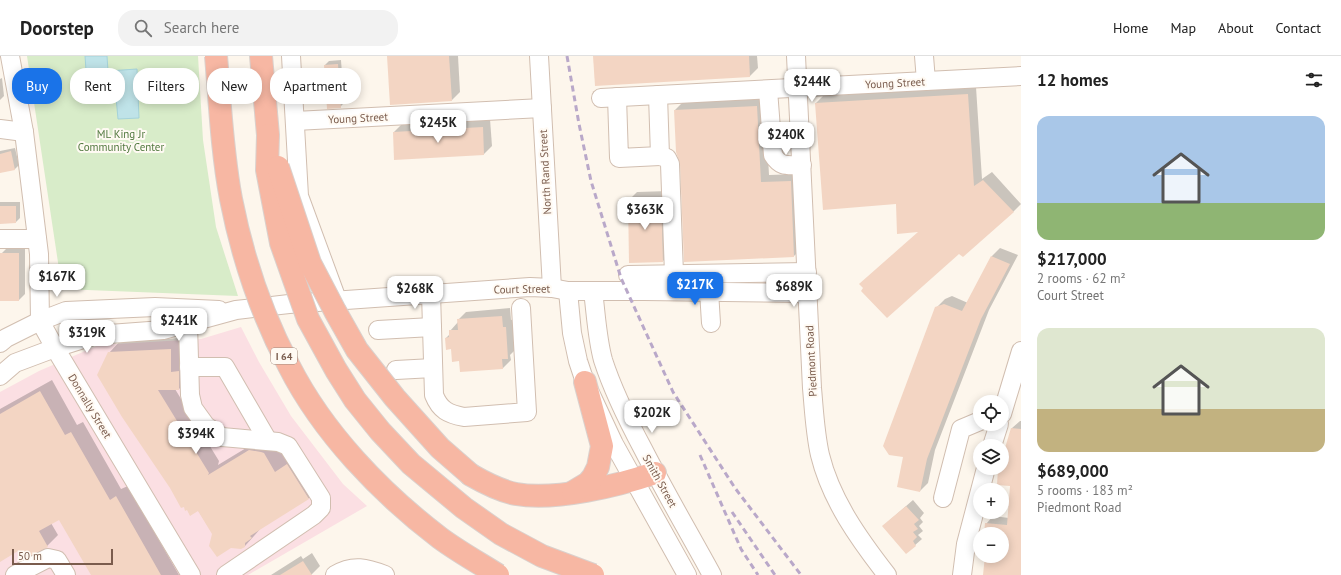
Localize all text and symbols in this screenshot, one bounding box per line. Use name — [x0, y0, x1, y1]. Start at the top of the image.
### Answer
search box — [118, 10, 398, 46]
text: Doorstep — [20, 16, 94, 40]
icon: search — [132, 17, 154, 39]
text: Search here — [164, 18, 240, 37]
text: Home — [1113, 19, 1148, 37]
text: Map — [1170, 19, 1196, 37]
text: About — [1218, 19, 1254, 37]
text: Contact — [1276, 19, 1321, 37]
chip: Buy — [12, 68, 62, 104]
chip: Rent — [70, 68, 125, 104]
chip: Filters — [133, 68, 199, 104]
chip: New — [207, 68, 262, 104]
chip: Apartment — [270, 68, 361, 104]
pin: $244K — [784, 69, 840, 103]
text: 12 homes — [1037, 69, 1108, 91]
icon: filters — [1303, 69, 1325, 91]
text: $244K — [793, 73, 831, 90]
street label: Young Street — [865, 74, 926, 92]
street label: Young Street — [328, 109, 389, 127]
pin: $245K — [410, 110, 466, 144]
text: $245K — [419, 114, 457, 131]
pin: $240K — [758, 122, 814, 156]
text: $240K — [767, 126, 805, 143]
park label: ML King Jr Community Center — [78, 127, 164, 154]
street label: North Rand Street — [536, 129, 554, 215]
icon: home — [1145, 142, 1217, 214]
pin: $363K — [617, 197, 673, 231]
text: $363K — [626, 201, 664, 218]
text: $217,000 — [1037, 248, 1107, 270]
pin: $167K — [29, 264, 85, 298]
text: $167K — [38, 268, 76, 285]
text: 2 rooms · 62 m² — [1037, 270, 1126, 287]
pin: $217K — [667, 272, 723, 306]
pin: $689K — [766, 274, 822, 308]
pin: $268K — [387, 276, 443, 310]
text: $217K — [676, 276, 714, 293]
text: $689K — [775, 278, 813, 295]
text: $268K — [396, 280, 434, 297]
street label: Court Street — [494, 282, 551, 296]
text: Court Street — [1037, 287, 1104, 304]
pin: $241K — [151, 308, 207, 342]
text: $241K — [160, 312, 198, 329]
pin: $319K — [59, 320, 115, 354]
text: $319K — [68, 324, 106, 341]
street label: Piedmont Road — [802, 325, 820, 397]
road number: I 64 — [271, 348, 297, 364]
icon: home — [1145, 354, 1217, 426]
street label: Donnally Street — [65, 371, 115, 441]
map controls — [973, 395, 1009, 563]
button: locate — [973, 395, 1009, 431]
pin: $202K — [624, 400, 680, 434]
text: $202K — [633, 404, 671, 421]
pin: $394K — [168, 421, 224, 455]
text: $394K — [177, 425, 215, 442]
button: layers — [973, 439, 1009, 475]
street label: Smith Street — [640, 452, 680, 510]
text: $689,000 — [1037, 460, 1109, 482]
text: 5 rooms · 183 m² — [1037, 482, 1133, 499]
button: + — [973, 483, 1009, 519]
text: Piedmont Road — [1037, 499, 1121, 516]
button: − — [973, 527, 1009, 563]
scale bar — [12, 547, 113, 566]
text: 50 m — [18, 549, 42, 563]

